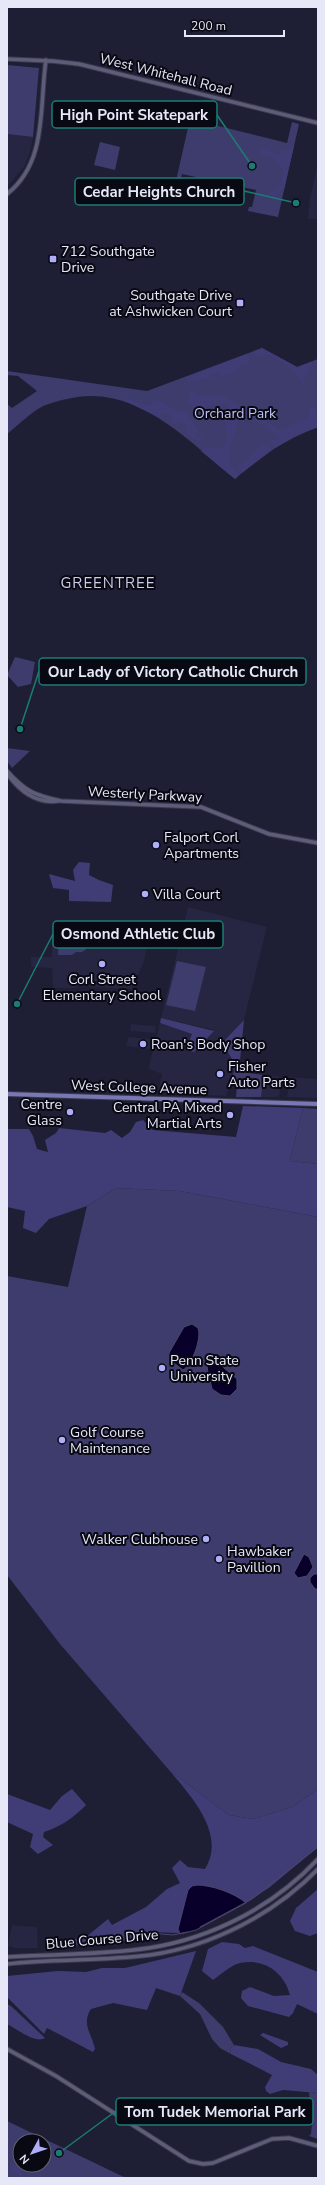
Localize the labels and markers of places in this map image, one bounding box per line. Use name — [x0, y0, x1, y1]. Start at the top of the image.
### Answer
callout: High Point Skatepark — [52, 101, 217, 128]
callout: Cedar Heights Church — [75, 178, 244, 205]
place label: 712 Southgate Drive — [61, 242, 155, 277]
marker: 712 Southgate Drive — [48, 254, 58, 264]
place label: Southgate Drive at Ashwicken Court — [109, 286, 232, 321]
marker: Southgate Drive at Ashwicken Court — [235, 298, 245, 308]
callout: Our Lady of Victory Catholic Church — [39, 658, 306, 685]
place label: Falport Corl Apartments — [164, 828, 240, 863]
marker: Falport Corl Apartments — [151, 840, 161, 850]
place label: Villa Court — [152, 885, 220, 904]
marker: Villa Court — [140, 889, 150, 899]
callout: Osmond Athletic Club — [53, 921, 223, 948]
marker: Corl Street Elementary School — [97, 959, 107, 969]
place label: Corl Street Elementary School — [43, 970, 162, 1005]
place label: Roan's Body Shop — [151, 1035, 266, 1054]
marker: Roan's Body Shop — [138, 1039, 148, 1049]
place label: Fisher Auto Parts — [228, 1057, 295, 1092]
marker: Fisher Auto Parts — [215, 1069, 225, 1079]
place label: Centre Glass — [20, 1095, 62, 1130]
place label: Central PA Mixed Martial Arts — [113, 1098, 222, 1133]
marker: Centre Glass — [65, 1107, 75, 1117]
marker: Central PA Mixed Martial Arts — [225, 1110, 235, 1120]
place label: Penn State University — [170, 1351, 239, 1386]
marker: Penn State University — [157, 1363, 167, 1373]
place label: Golf Course Maintenance — [70, 1423, 150, 1458]
marker: Golf Course Maintenance — [57, 1435, 67, 1445]
place label: Walker Clubhouse — [82, 1530, 198, 1549]
marker: Walker Clubhouse — [201, 1534, 211, 1544]
place label: Hawbaker Pavillion — [227, 1542, 292, 1577]
marker: Hawbaker Pavillion — [214, 1554, 224, 1564]
callout: Tom Tudek Memorial Park — [116, 2098, 313, 2125]

